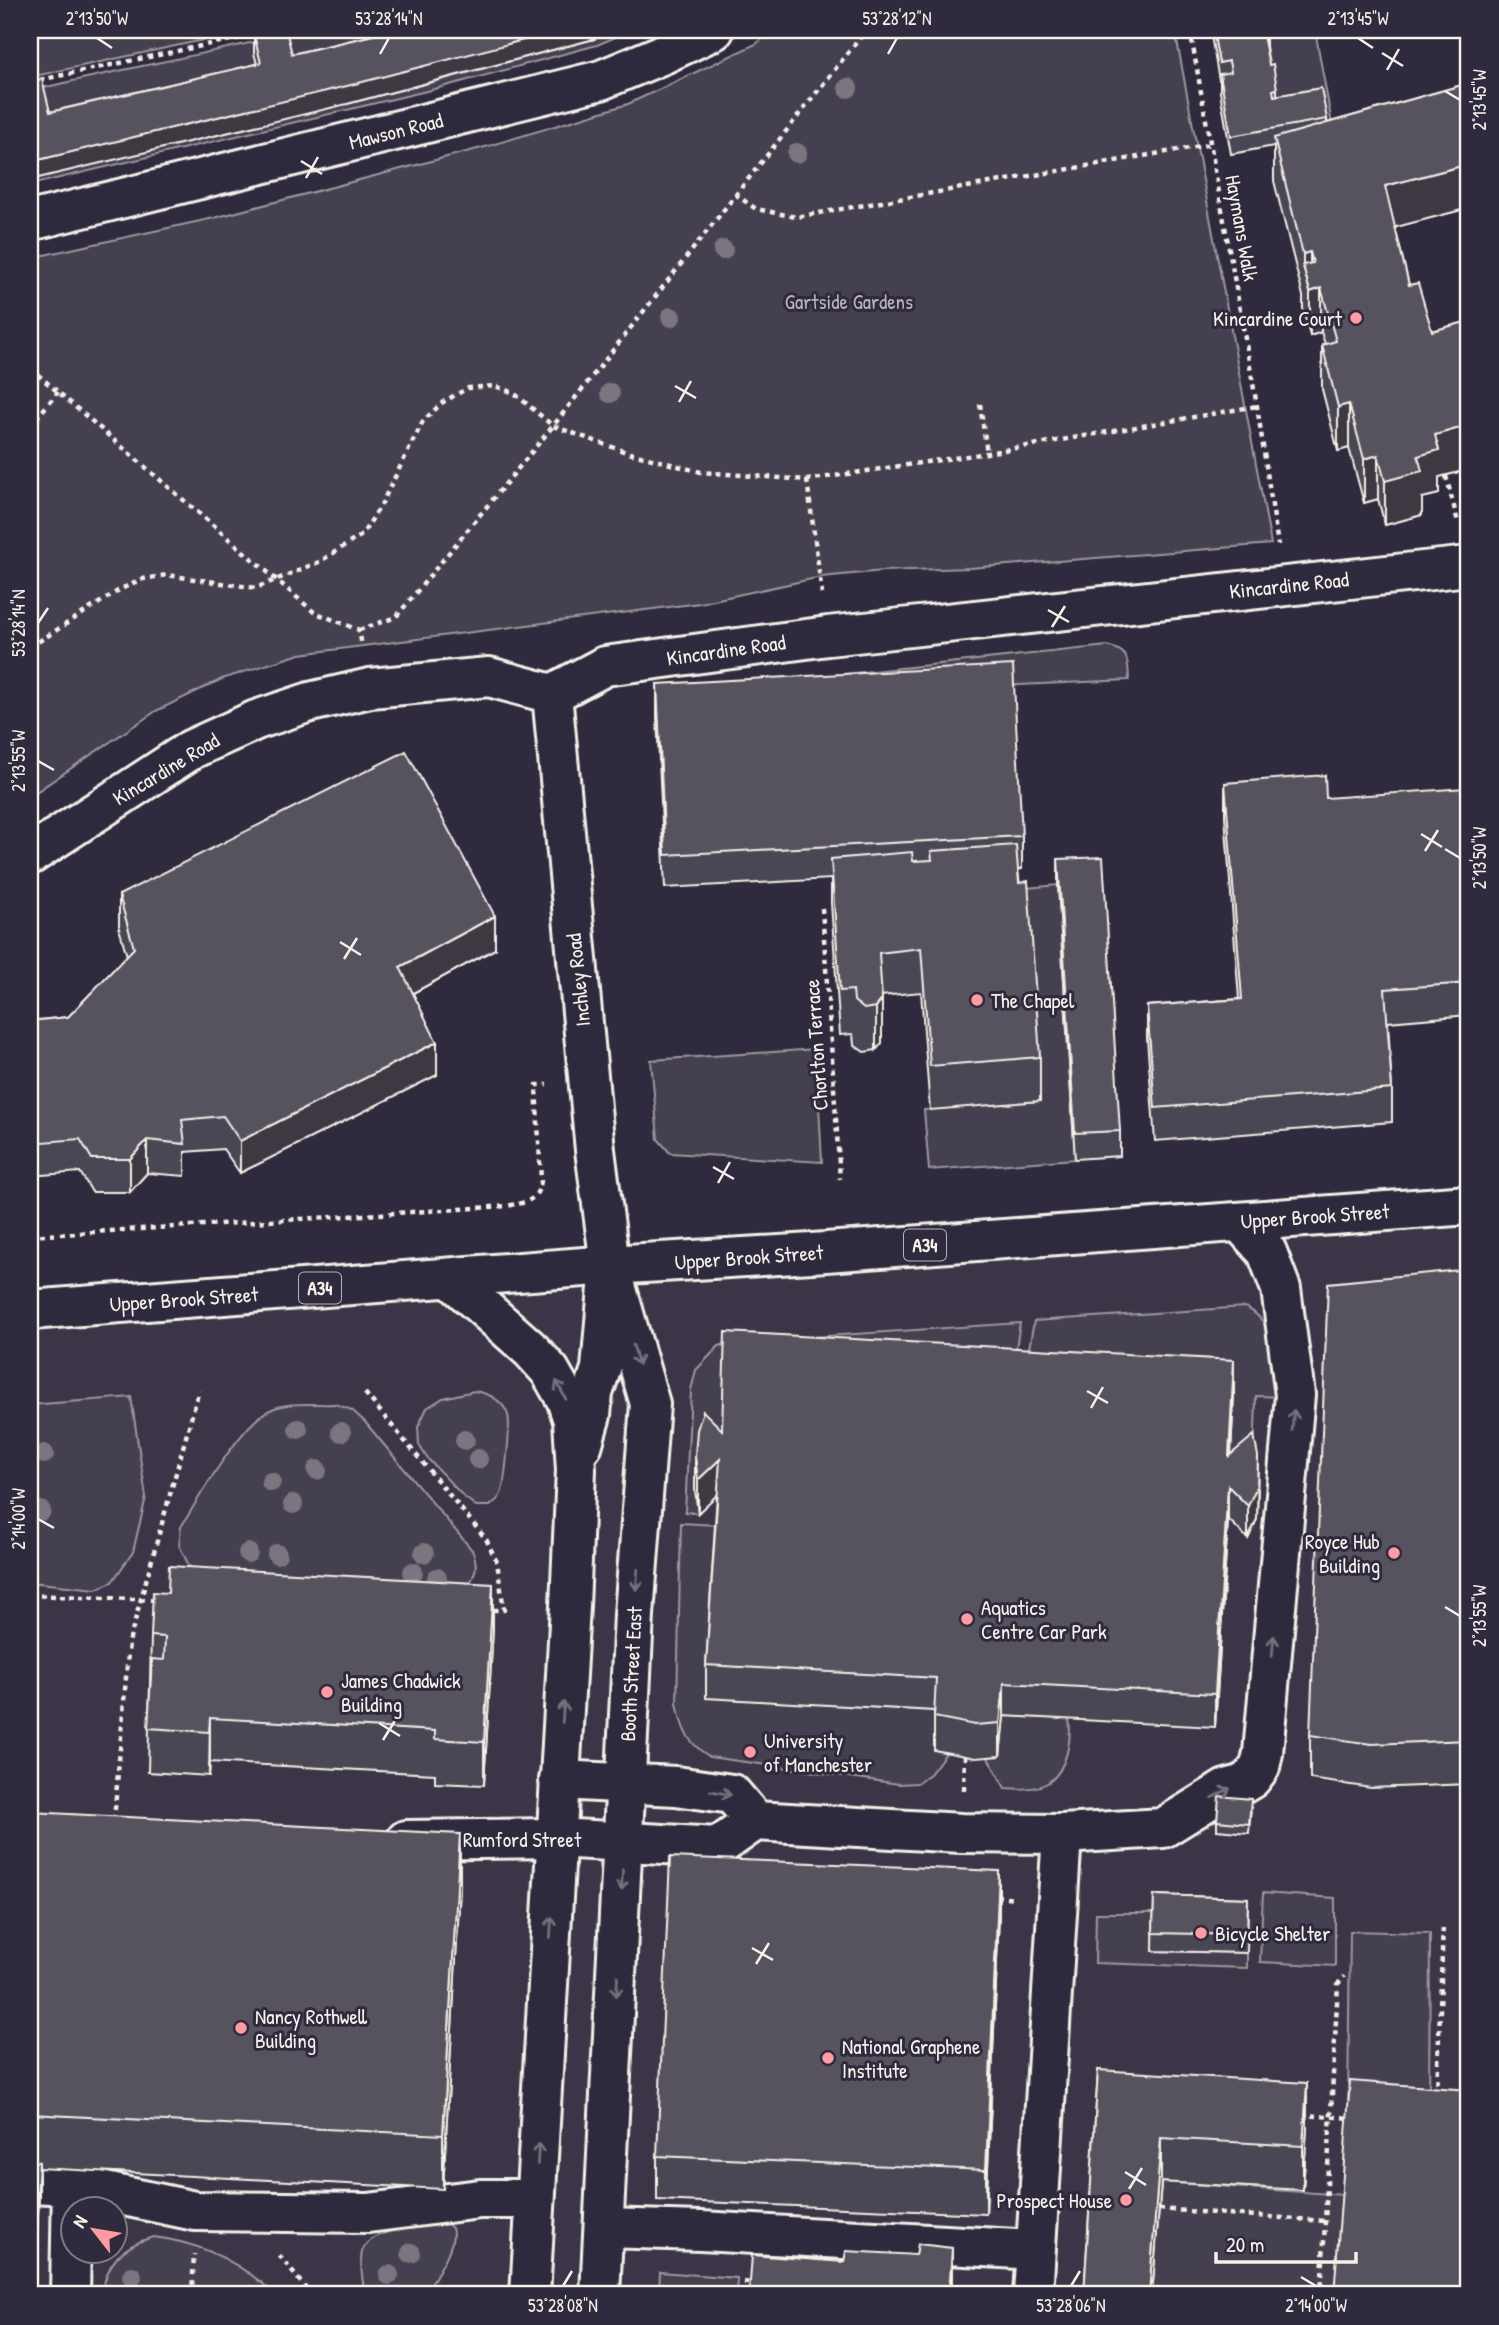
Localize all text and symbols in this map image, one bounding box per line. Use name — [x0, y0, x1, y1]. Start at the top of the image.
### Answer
text: 2°13'50"W — [66, 6, 128, 31]
text: 53°28'14"N — [355, 6, 423, 31]
text: 53°28'12"N — [862, 6, 932, 31]
text: 2°13'45"W — [1327, 6, 1389, 31]
text: 2°13'45"W — [1467, 69, 1492, 131]
street label: Mawson Road — [346, 105, 446, 157]
street label: Haymans Walk — [1218, 173, 1266, 284]
park label: Gartside Gardens — [785, 287, 913, 316]
place label: Kincardine Court — [1213, 304, 1343, 333]
marker: Kincardine Court — [1348, 310, 1364, 326]
street label: Kincardine Road — [1228, 564, 1350, 606]
text: 53°28'14"N — [6, 589, 31, 657]
street label: Kincardine Road — [665, 627, 787, 673]
street label: Kincardine Road — [107, 726, 225, 812]
text: 2°13'55"W — [6, 730, 31, 792]
text: 2°13'50"W — [1467, 827, 1492, 889]
street label: Inchley Road — [559, 932, 597, 1028]
street label: Chorlton Terrace — [797, 978, 835, 1112]
place label: The Chapel — [991, 986, 1075, 1015]
marker: The Chapel — [969, 992, 985, 1008]
street label: Upper Brook Street — [1240, 1196, 1391, 1236]
road number: A34 — [904, 1230, 946, 1260]
street label: Upper Brook Street — [674, 1237, 825, 1277]
road number: A34 — [299, 1272, 341, 1304]
street label: Upper Brook Street — [109, 1279, 260, 1319]
one-way arrow — [630, 1343, 643, 1365]
one-way arrow — [553, 1380, 567, 1401]
one-way arrow — [1287, 1409, 1300, 1431]
text: 2°14'00"W — [6, 1488, 31, 1550]
place label: Royce Hub Building — [1305, 1527, 1380, 1580]
marker: Royce Hub Building — [1386, 1545, 1402, 1561]
one-way arrow — [630, 1568, 643, 1590]
text: 2°13'55"W — [1467, 1585, 1492, 1647]
place label: Aquatics Centre Car Park — [981, 1593, 1107, 1646]
street label: Booth Street East — [613, 1605, 649, 1742]
marker: Aquatics Centre Car Park — [959, 1611, 975, 1627]
one-way arrow — [1267, 1636, 1280, 1658]
place label: James Chadwick Building — [341, 1666, 461, 1719]
marker: James Chadwick Building — [319, 1684, 335, 1700]
one-way arrow — [557, 1702, 570, 1724]
place label: University of Manchester — [764, 1726, 872, 1779]
marker: University of Manchester — [742, 1744, 758, 1760]
one-way arrow — [1210, 1786, 1231, 1799]
one-way arrow — [709, 1787, 732, 1800]
street label: Rumford Street — [463, 1825, 582, 1854]
one-way arrow — [616, 1868, 629, 1891]
one-way arrow — [544, 1915, 557, 1938]
place label: Bicycle Shelter — [1215, 1919, 1330, 1948]
marker: Bicycle Shelter — [1193, 1925, 1209, 1941]
one-way arrow — [611, 1974, 624, 1997]
place label: Nancy Rothwell Building — [255, 2002, 368, 2055]
marker: Nancy Rothwell Building — [233, 2020, 249, 2036]
place label: National Graphene Institute — [842, 2032, 980, 2085]
marker: National Graphene Institute — [820, 2050, 836, 2066]
one-way arrow — [532, 2143, 545, 2165]
place label: Prospect House — [997, 2186, 1112, 2215]
marker: Prospect House — [1118, 2192, 1134, 2208]
north arrow — [60, 2196, 130, 2266]
text: N — [66, 2210, 93, 2232]
scale bar — [1216, 2220, 1356, 2264]
text: 20 m — [1226, 2230, 1264, 2259]
text: 53°28'08"N — [528, 2293, 598, 2318]
text: 53°28'06"N — [1036, 2293, 1106, 2318]
text: 2°14'00"W — [1285, 2293, 1347, 2318]

